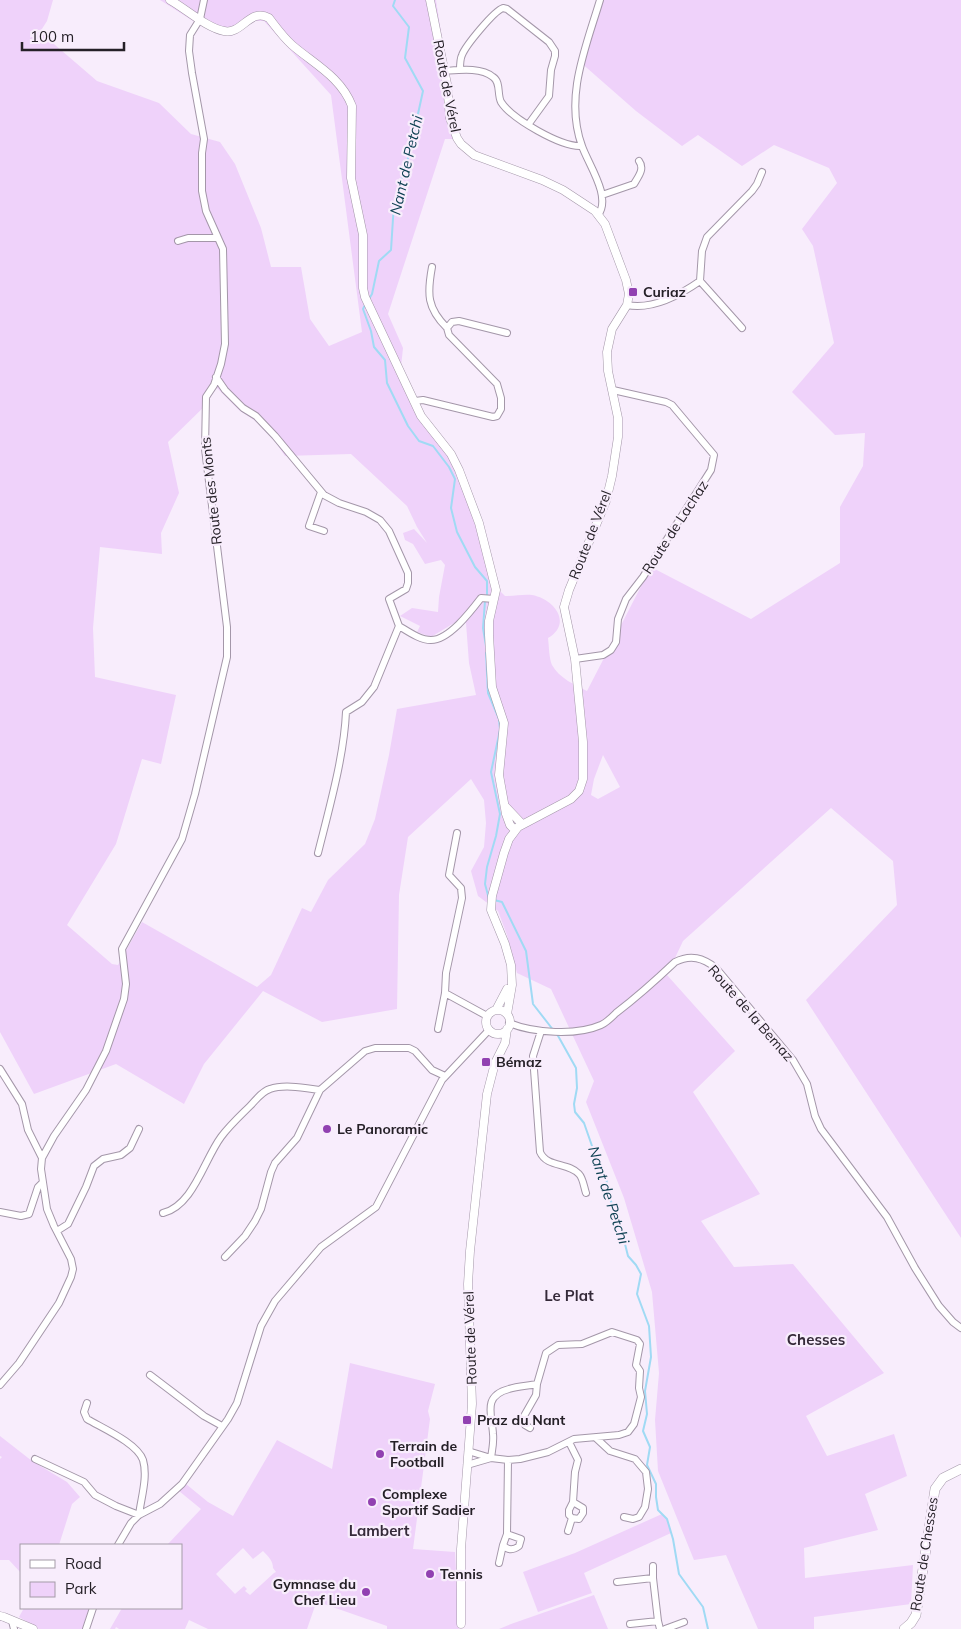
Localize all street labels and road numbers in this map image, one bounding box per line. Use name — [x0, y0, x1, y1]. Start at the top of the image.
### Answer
street label: Route de Vérel — [429, 38, 465, 134]
street label: Route des Monts — [196, 436, 226, 546]
street label: Route de Lachaz — [638, 477, 712, 577]
street label: Route de Vérel — [565, 488, 615, 582]
street label: Route de la Bemaz — [704, 961, 798, 1065]
street label: Route de Vérel — [459, 1291, 481, 1385]
street label: Route de Chesses — [906, 1496, 942, 1612]

